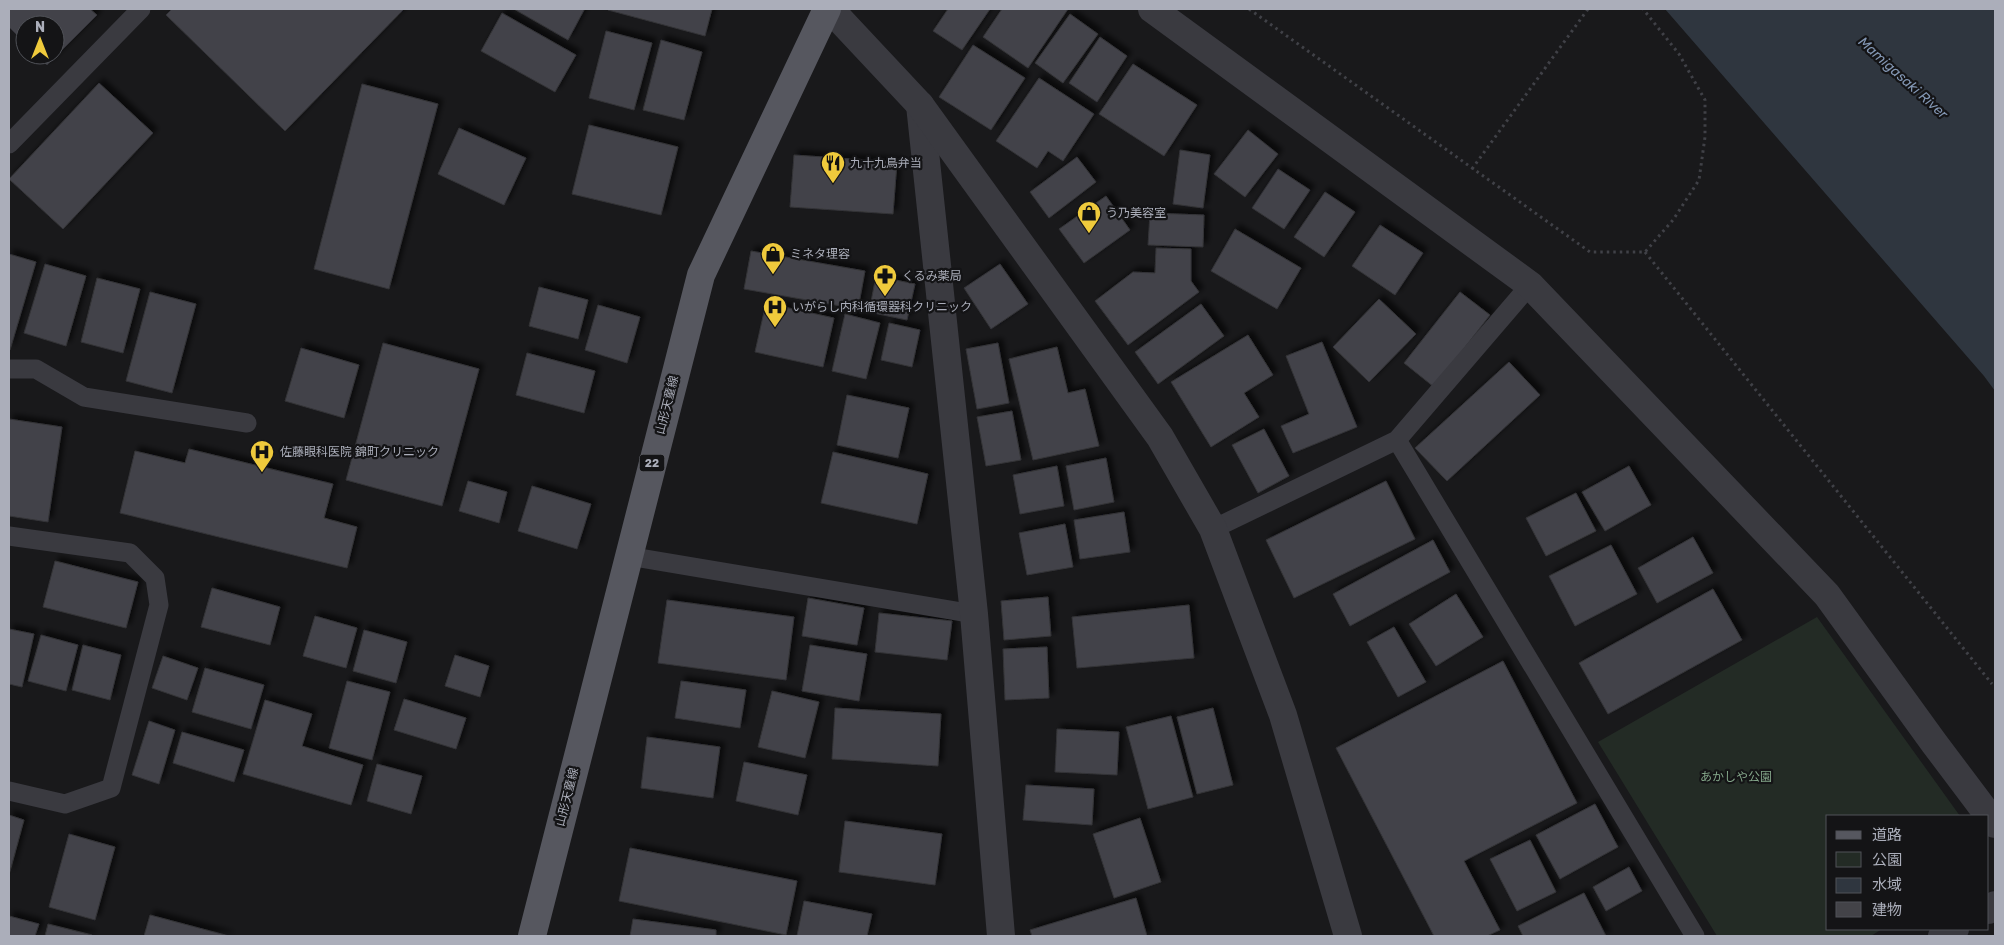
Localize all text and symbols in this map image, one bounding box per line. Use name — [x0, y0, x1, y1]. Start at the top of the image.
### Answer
north arrow — [15, 15, 65, 65]
text: N — [35, 19, 45, 36]
water label: Mamigasaki River — [1855, 33, 1952, 123]
restaurant icon: 九十九鳥弁当 — [820, 150, 846, 184]
place label: 九十九鳥弁当 — [850, 156, 922, 170]
shop icon: う乃美容室 — [1076, 200, 1102, 234]
place label: う乃美容室 — [1106, 206, 1166, 220]
shop icon: ミネタ理容 — [760, 241, 786, 275]
place label: ミネタ理容 — [790, 247, 850, 261]
pharmacy icon: くるみ薬局 — [872, 263, 898, 297]
place label: くるみ薬局 — [902, 269, 962, 283]
hospital icon: いがらし内科循環器科クリニック — [762, 294, 788, 328]
place label: いがらし内科循環器科クリニック — [792, 300, 972, 314]
street label: 山形天童線 — [653, 374, 681, 436]
hospital icon: 佐藤眼科医院 錦町クリニック — [249, 439, 275, 473]
place label: 佐藤眼科医院 錦町クリニック — [280, 445, 439, 459]
road number: 22 — [640, 454, 664, 472]
street label: 山形天童線 — [553, 766, 581, 828]
park label: あかしや公園 — [1700, 770, 1772, 784]
legend — [1826, 815, 1989, 930]
text: 道路 — [1872, 826, 1902, 844]
text: 公園 — [1872, 851, 1902, 869]
text: 水域 — [1872, 876, 1902, 894]
text: 建物 — [1872, 901, 1902, 919]

